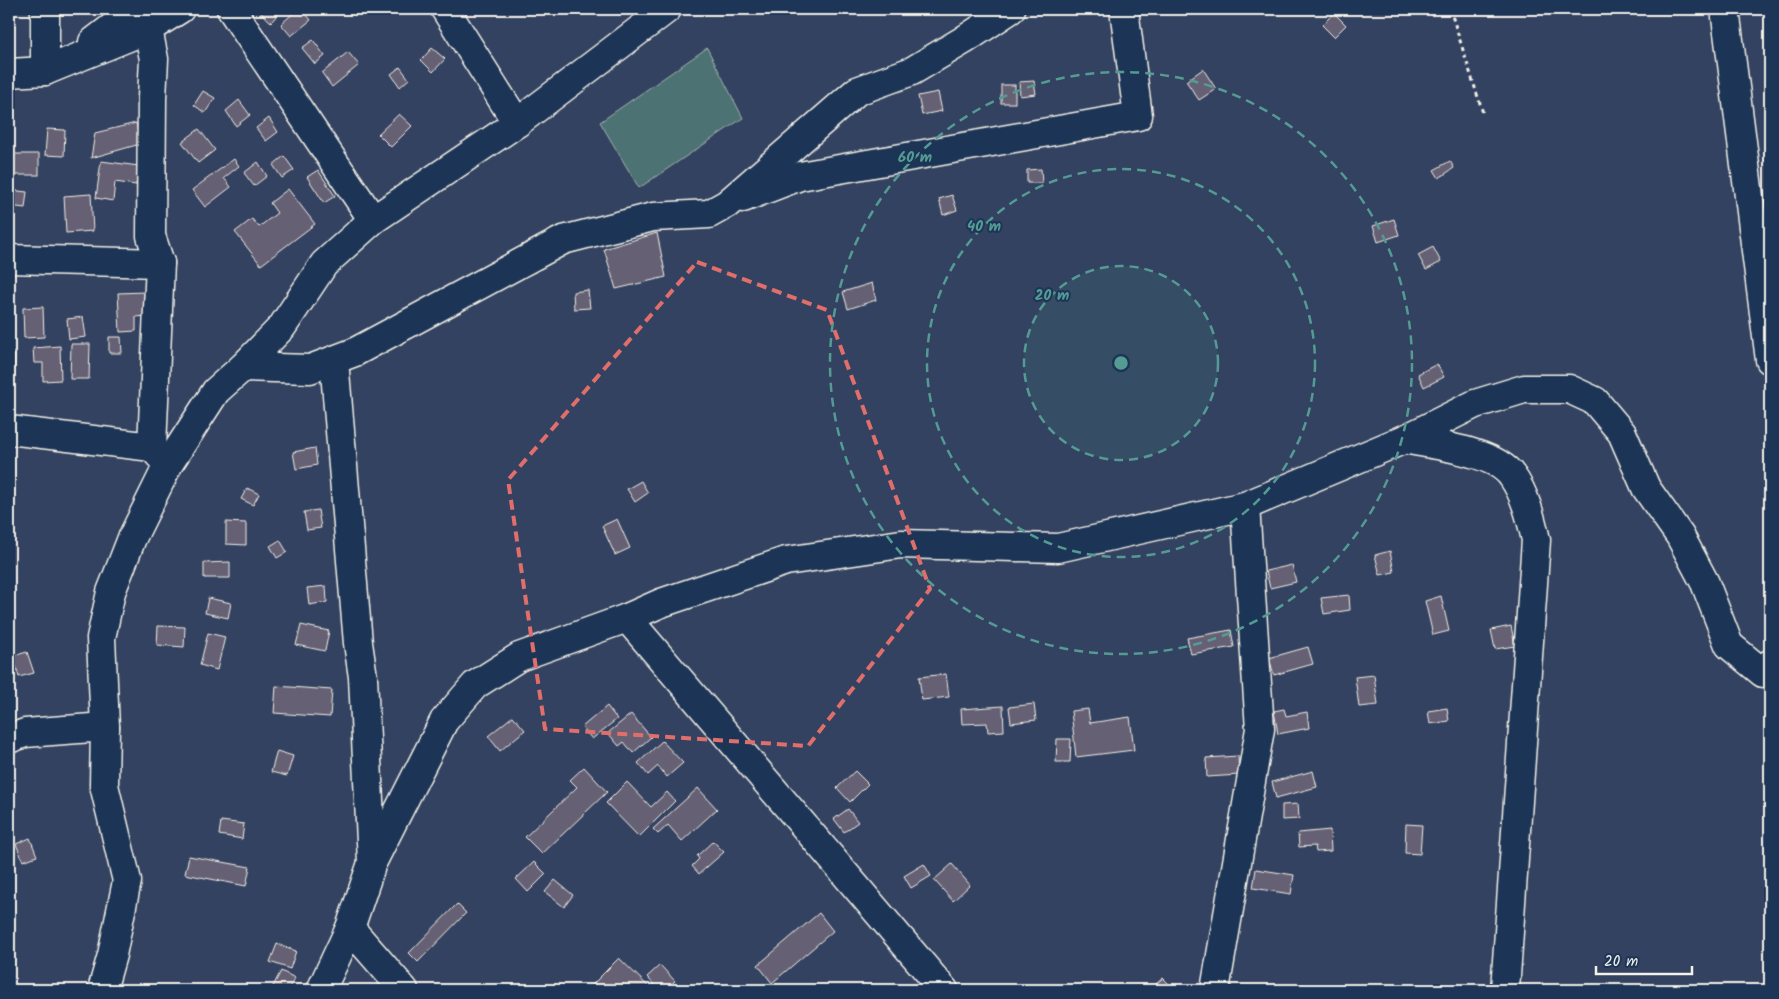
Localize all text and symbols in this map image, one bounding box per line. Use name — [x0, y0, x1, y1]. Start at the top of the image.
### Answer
text: 60 m — [898, 146, 932, 170]
text: 40 m — [967, 215, 1001, 239]
text: 20 m — [1035, 284, 1069, 308]
centre of rings — [1112, 354, 1130, 372]
scale bar — [1596, 944, 1693, 976]
text: 20 m — [1604, 950, 1638, 974]

